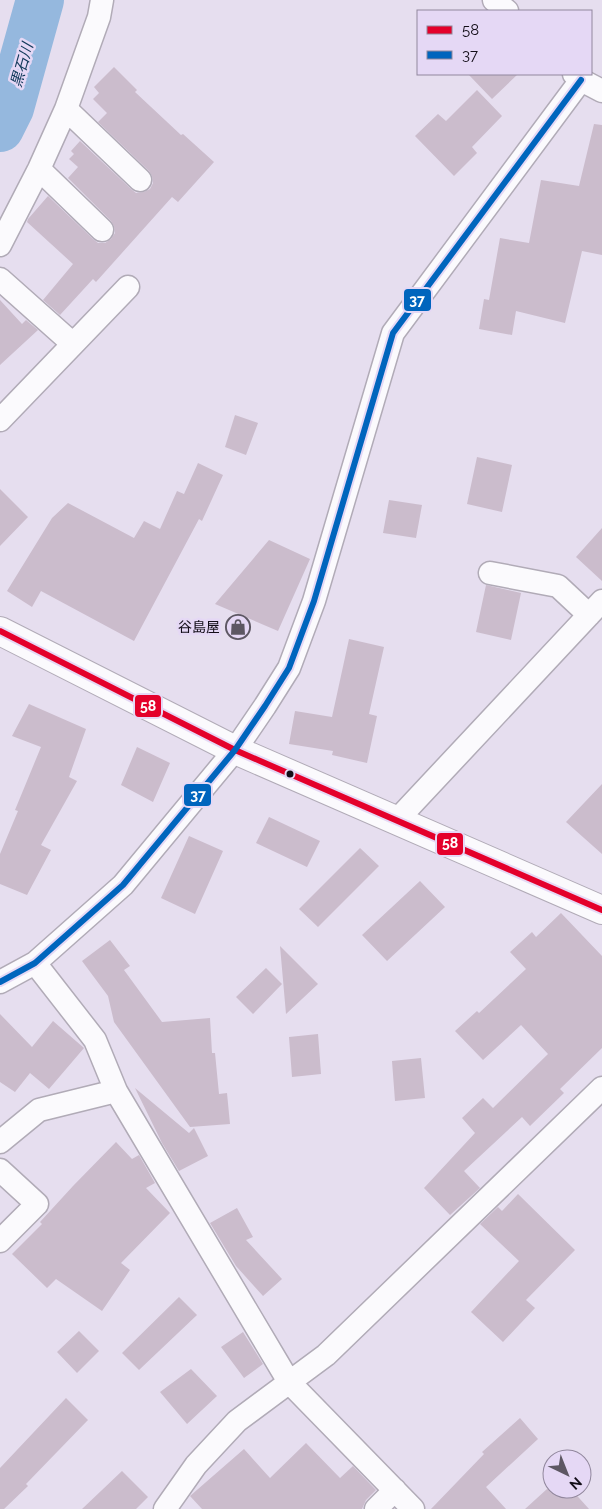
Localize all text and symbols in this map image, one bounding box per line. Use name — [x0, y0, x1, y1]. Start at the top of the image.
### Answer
legend — [417, 10, 592, 75]
text: 58 — [462, 21, 479, 39]
water label: 黒石川 — [7, 39, 37, 89]
text: 37 — [462, 46, 478, 64]
line badge: 37 — [403, 288, 432, 312]
text: 37 — [409, 292, 425, 308]
shop icon: 谷島屋 — [225, 614, 251, 640]
place label: 谷島屋 — [178, 619, 220, 635]
line badge: 58 — [134, 694, 162, 718]
text: 58 — [140, 698, 156, 714]
unlabelled marker — [285, 769, 295, 779]
line badge: 37 — [183, 783, 212, 807]
text: 37 — [190, 787, 206, 803]
line badge: 58 — [436, 832, 464, 856]
text: 58 — [442, 835, 458, 851]
north arrow — [542, 1449, 592, 1499]
text: N — [567, 1474, 585, 1493]

